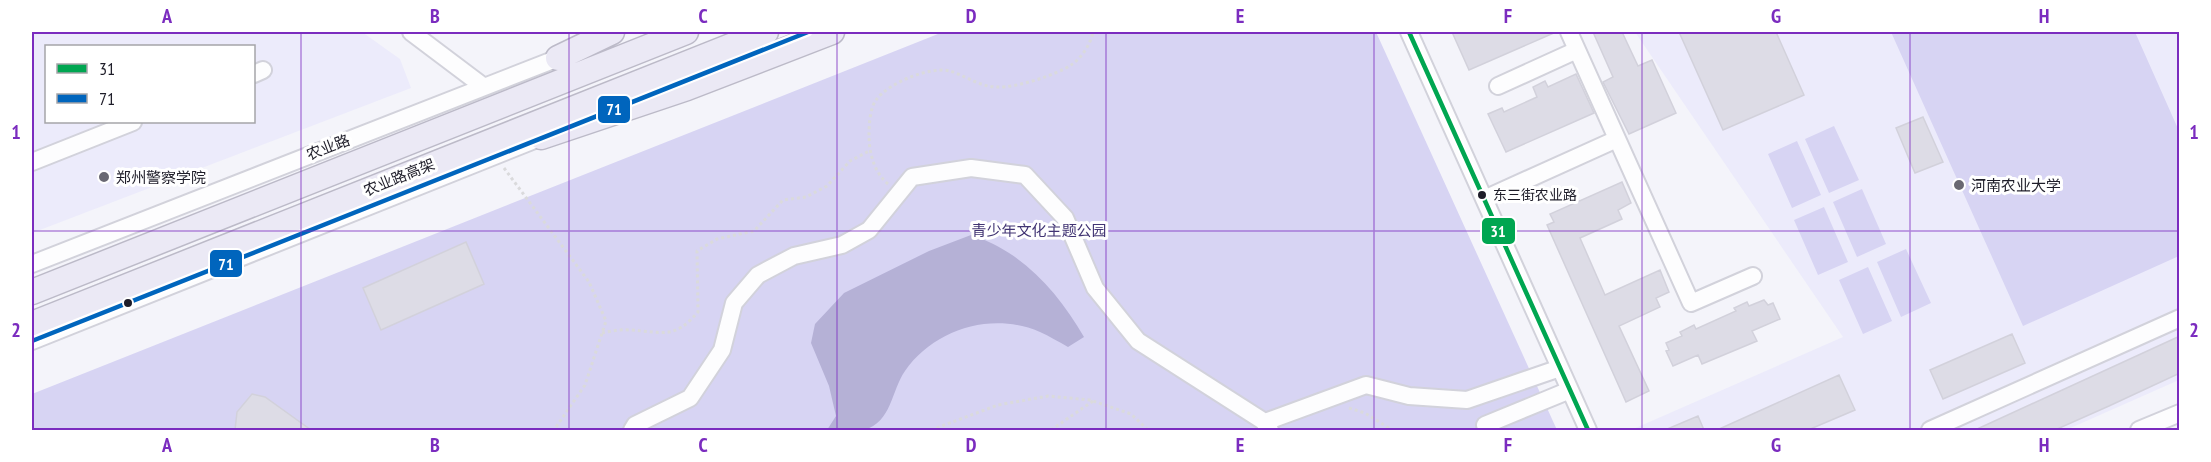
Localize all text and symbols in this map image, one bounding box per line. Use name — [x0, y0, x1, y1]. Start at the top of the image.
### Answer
text: A — [161, 3, 173, 29]
text: B — [430, 3, 440, 29]
text: C — [698, 3, 708, 29]
text: D — [966, 3, 977, 29]
text: E — [1236, 3, 1244, 29]
text: F — [1504, 3, 1512, 29]
text: G — [1771, 3, 1781, 29]
text: H — [2039, 3, 2049, 29]
legend — [45, 45, 255, 123]
text: 31 — [99, 57, 115, 80]
text: 71 — [99, 87, 115, 110]
line badge: 71 — [597, 95, 631, 124]
text: 71 — [606, 99, 622, 119]
text: 1 — [11, 119, 21, 145]
text: 1 — [2189, 119, 2199, 145]
street label: 农业路 — [304, 130, 352, 164]
street label: 农业路高架 — [361, 154, 437, 200]
place label: 郑州警察学院 — [116, 168, 206, 187]
marker: 郑州警察学院 — [97, 170, 111, 184]
place label: 河南农业大学 — [1971, 176, 2061, 195]
marker: 河南农业大学 — [1952, 178, 1966, 192]
place label: 东三街农业路 — [1493, 186, 1577, 204]
marker: 东三街农业路 — [1476, 189, 1488, 201]
line badge: 31 — [1481, 217, 1516, 245]
park label: 青少年文化主题公园 — [971, 221, 1107, 240]
text: 31 — [1490, 221, 1506, 241]
line badge: 71 — [209, 249, 243, 278]
text: 71 — [218, 254, 234, 274]
unlabelled marker — [122, 297, 134, 309]
text: 2 — [11, 317, 21, 343]
text: 2 — [2189, 317, 2199, 343]
text: A — [161, 432, 173, 458]
text: B — [430, 432, 440, 458]
text: C — [698, 432, 708, 458]
text: D — [966, 432, 977, 458]
text: E — [1236, 432, 1244, 458]
text: F — [1504, 432, 1512, 458]
text: G — [1771, 432, 1781, 458]
text: H — [2039, 432, 2049, 458]

